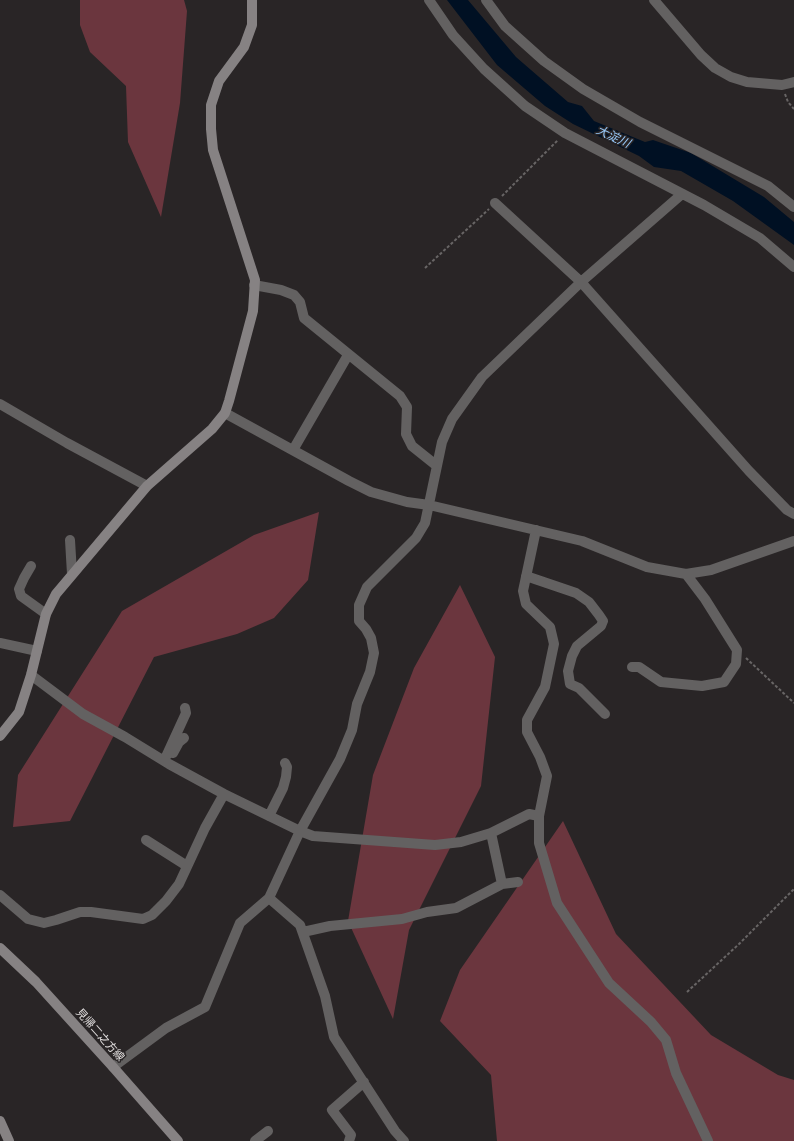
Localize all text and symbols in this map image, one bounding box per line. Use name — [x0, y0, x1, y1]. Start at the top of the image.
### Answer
water label: 大淀川 — [594, 123, 632, 151]
street label: 見帰二之方線 — [73, 1006, 127, 1064]

